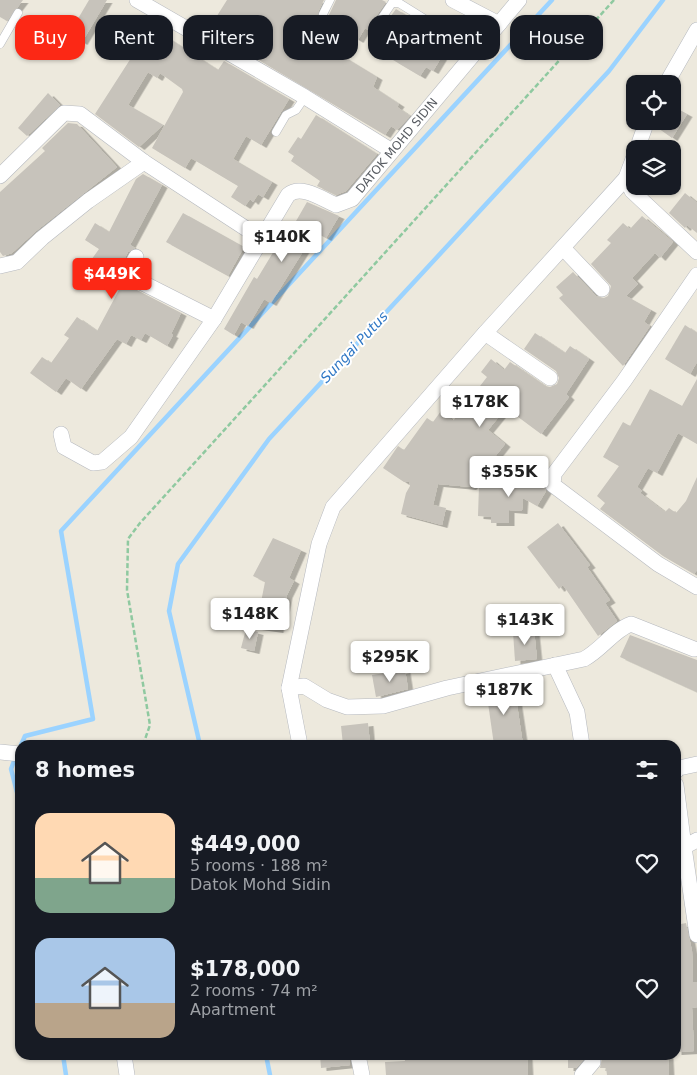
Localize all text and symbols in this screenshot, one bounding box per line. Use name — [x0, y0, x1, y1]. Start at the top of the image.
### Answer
chip: Buy — [15, 15, 85, 60]
chip: Rent — [95, 15, 173, 60]
chip: Filters — [183, 15, 273, 60]
chip: New — [283, 15, 358, 60]
chip: Apartment — [368, 15, 500, 60]
chip: House — [510, 15, 603, 60]
map controls — [626, 75, 681, 195]
button: locate — [626, 75, 681, 130]
street label: DATOK MOHD SIDIN — [353, 95, 441, 196]
button: layers — [626, 140, 681, 195]
pin: $140K — [247, 220, 317, 263]
text: $140K — [254, 227, 310, 246]
pin: $449K — [77, 258, 147, 300]
text: $449K — [84, 264, 140, 283]
water label: Sungai Putus — [317, 308, 391, 386]
pin: $178K — [445, 386, 515, 428]
text: $178K — [452, 392, 508, 411]
pin: $355K — [474, 456, 544, 498]
text: $355K — [481, 462, 537, 481]
pin: $148K — [215, 598, 285, 640]
text: $148K — [222, 604, 278, 623]
pin: $143K — [490, 604, 560, 646]
text: $143K — [497, 610, 553, 629]
pin: $295K — [355, 640, 425, 683]
text: $295K — [362, 647, 418, 666]
pin: $187K — [469, 674, 539, 716]
text: $187K — [476, 680, 532, 699]
icon: filters — [633, 756, 661, 784]
text: 8 homes — [35, 758, 135, 782]
text: $449,000 — [190, 832, 300, 856]
icon: home — [75, 833, 135, 893]
icon: heart — [633, 849, 661, 877]
text: 5 rooms · 188 m² — [190, 856, 328, 875]
text: Datok Mohd Sidin — [190, 875, 331, 894]
text: $178,000 — [190, 957, 300, 981]
icon: home — [75, 958, 135, 1018]
icon: heart — [633, 974, 661, 1002]
text: 2 rooms · 74 m² — [190, 981, 318, 1000]
text: Apartment — [190, 1000, 276, 1019]

